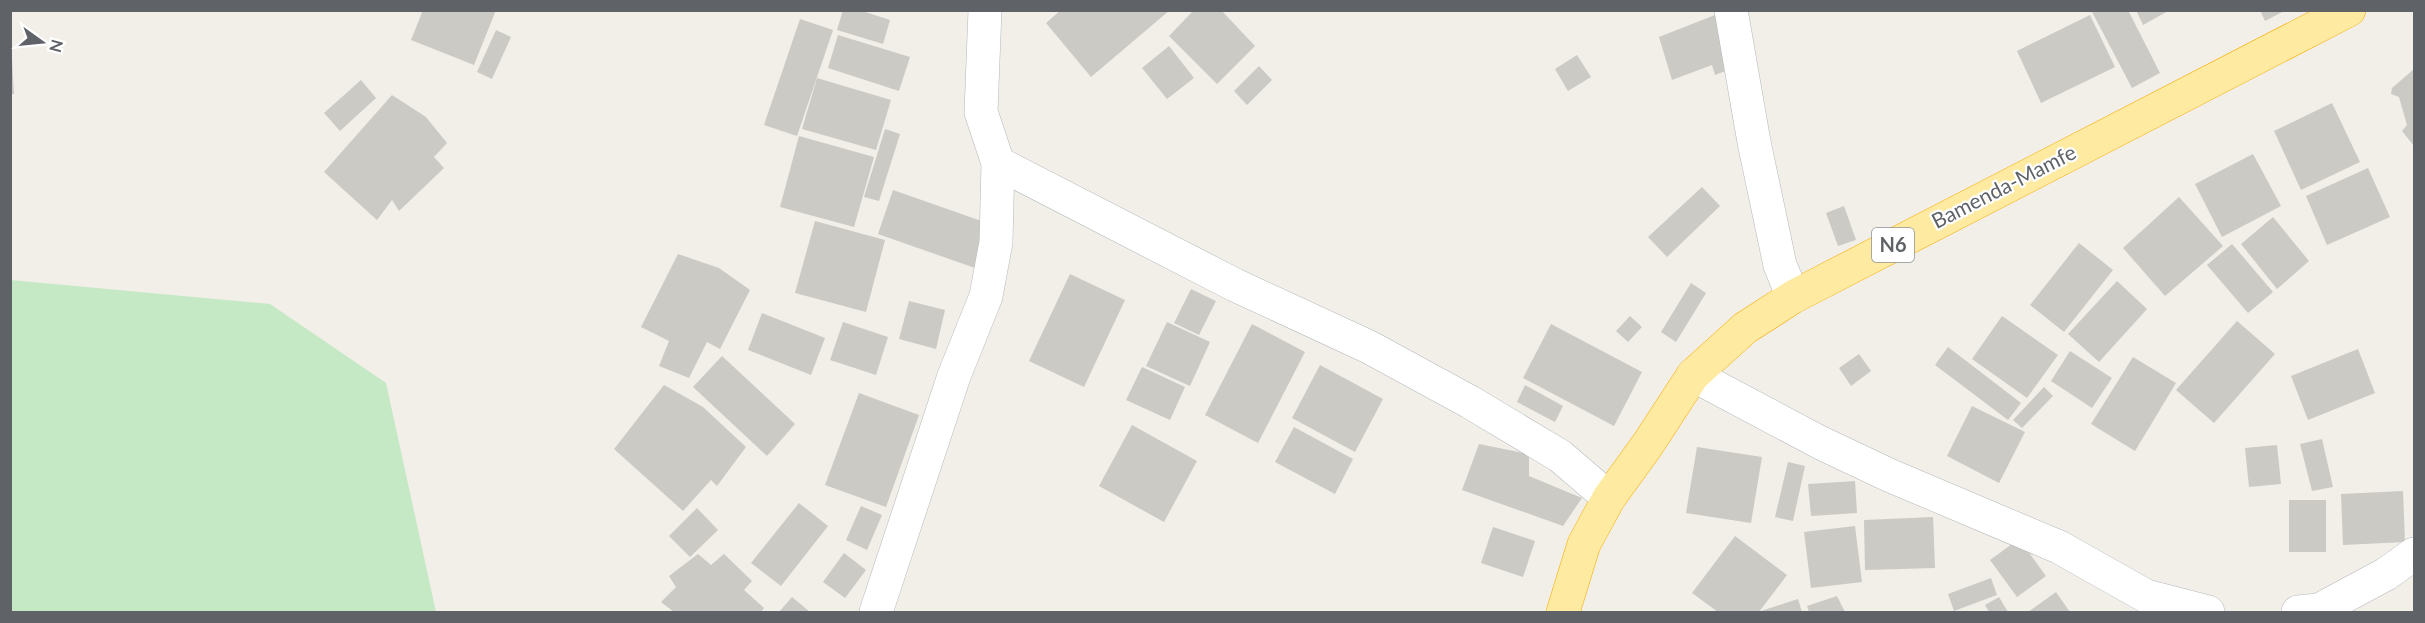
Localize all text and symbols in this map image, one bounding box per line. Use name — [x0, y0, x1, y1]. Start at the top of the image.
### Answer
north arrow — [12, 12, 72, 72]
text: N — [46, 38, 68, 54]
street label: Bamenda-Mamfe — [1927, 138, 2080, 233]
road number: N6 — [1872, 228, 1914, 262]

